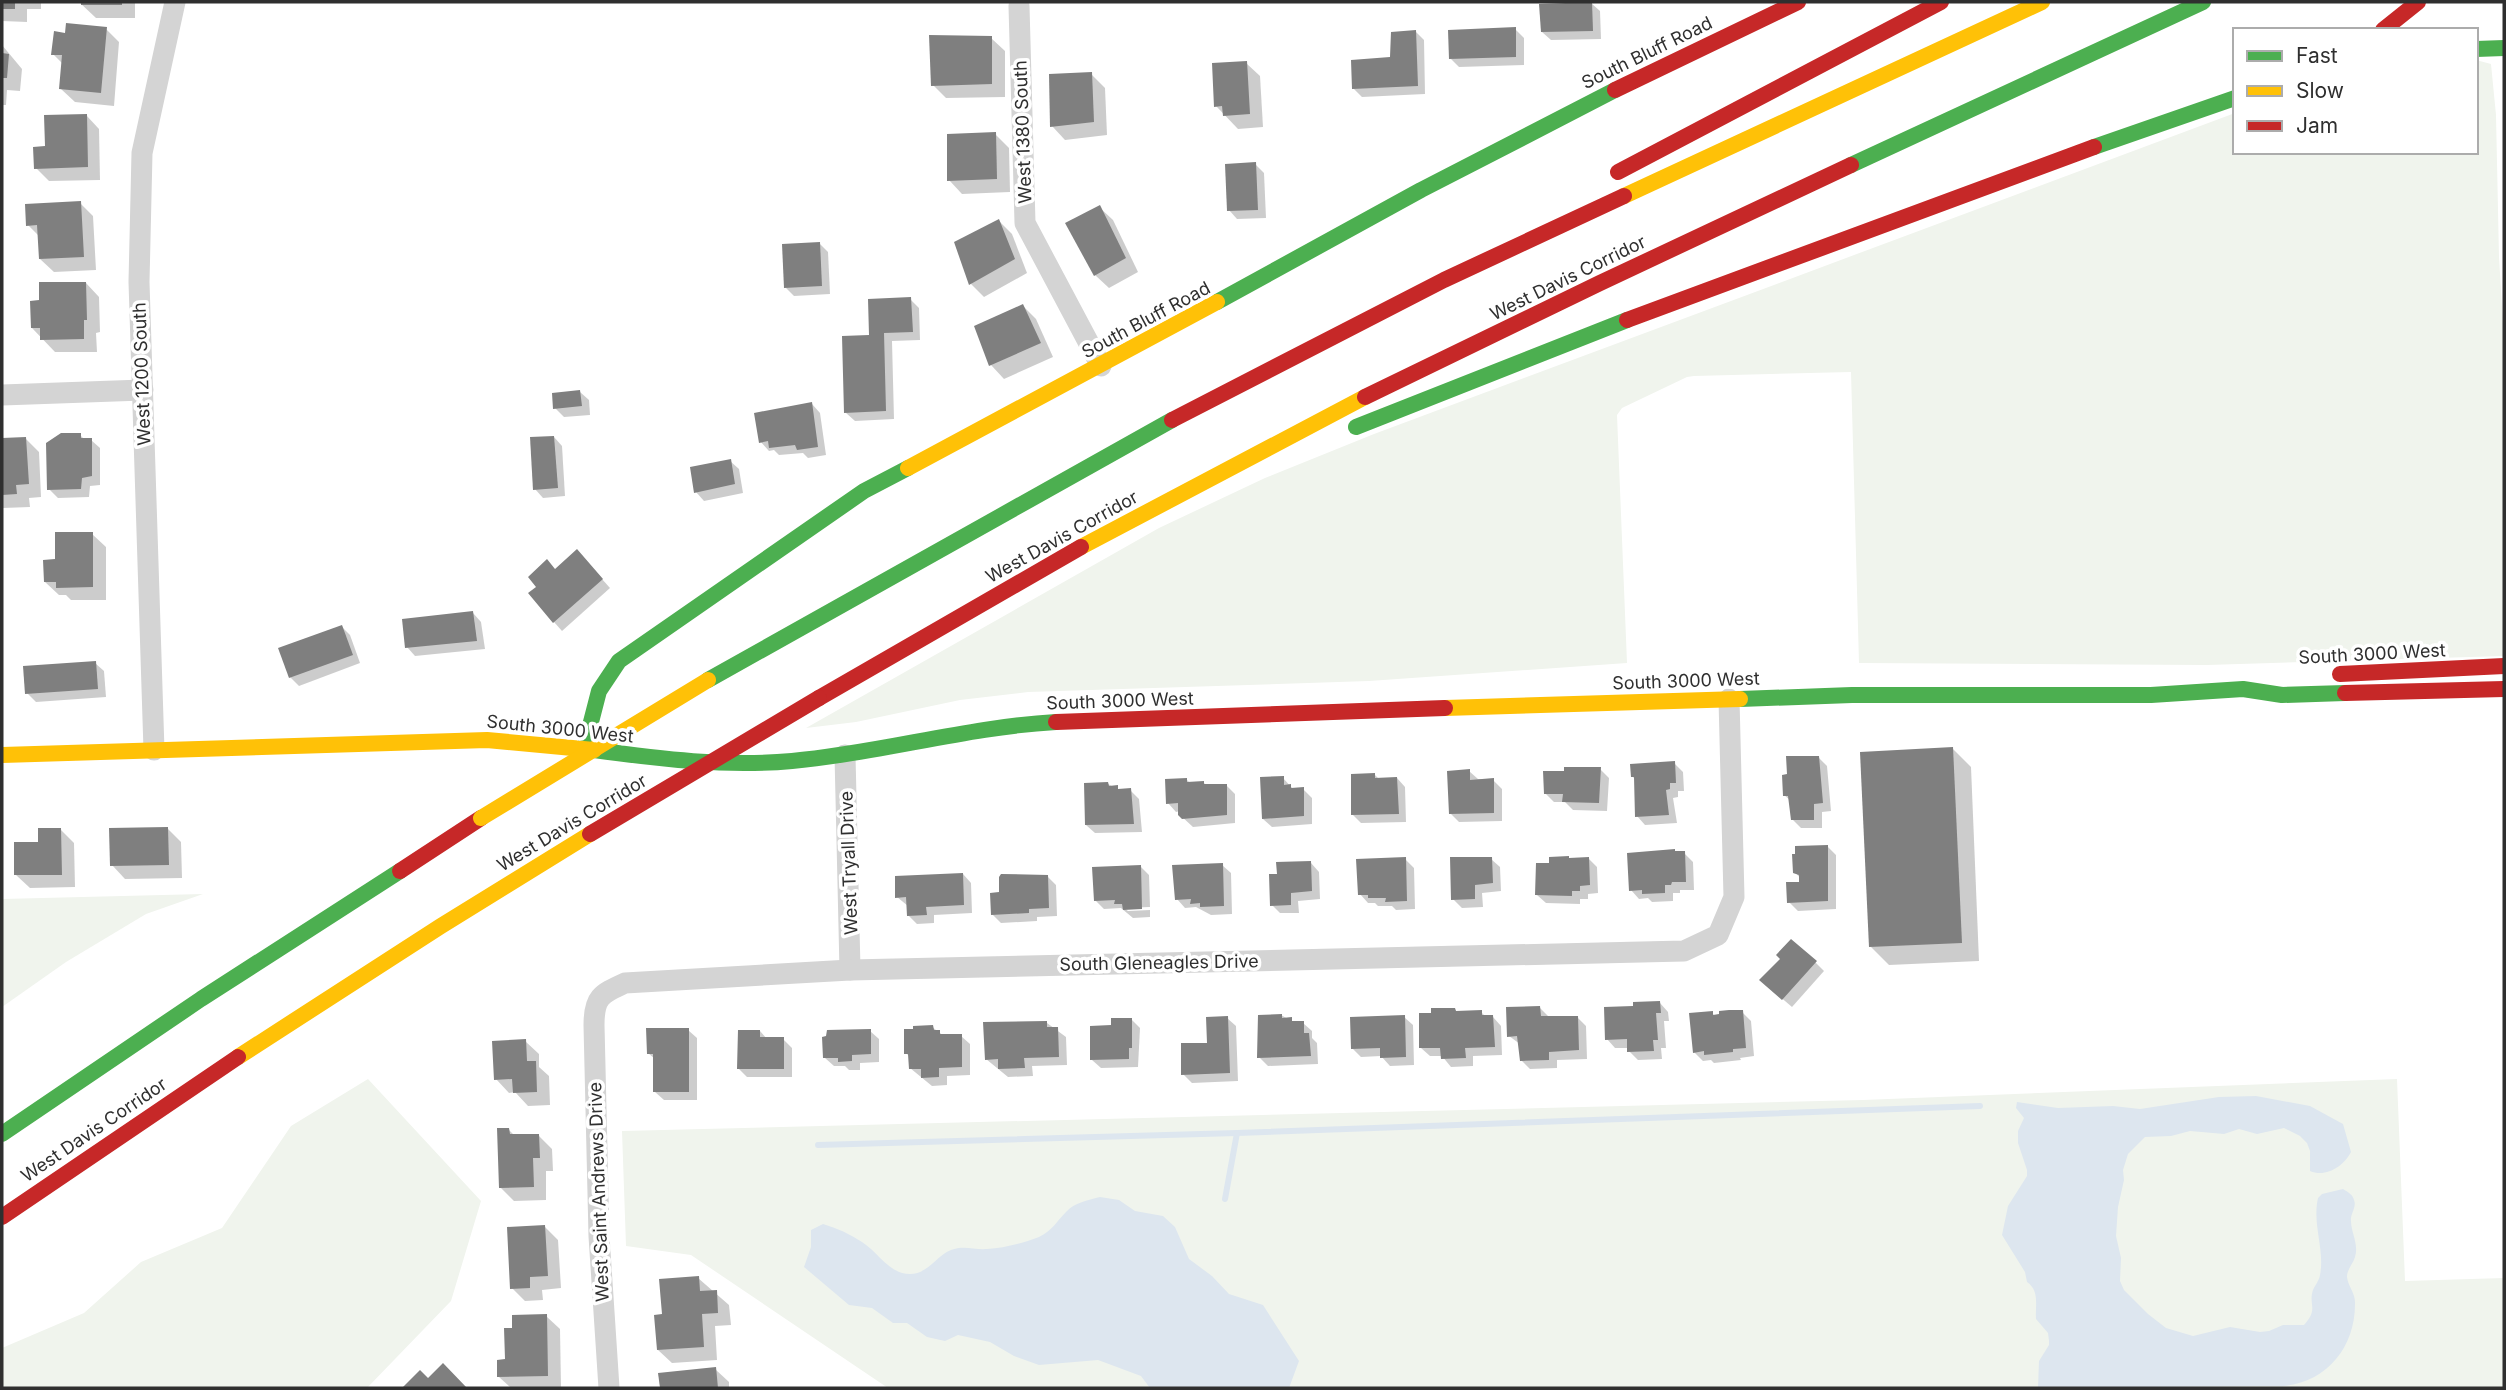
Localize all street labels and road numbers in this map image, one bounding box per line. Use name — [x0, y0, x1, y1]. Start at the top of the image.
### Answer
street label: South Bluff Road — [1578, 12, 1715, 93]
street label: West 1380 South — [1010, 60, 1035, 204]
street label: West Davis Corridor — [1486, 231, 1649, 324]
street label: South Bluff Road — [1078, 277, 1214, 362]
street label: West 1200 South — [129, 302, 154, 446]
street label: West Davis Corridor — [982, 486, 1142, 587]
street label: South 3000 West — [2298, 639, 2446, 668]
street label: South 3000 West — [1612, 667, 1760, 694]
street label: South 3000 West — [1046, 687, 1194, 714]
street label: South 3000 West — [486, 710, 635, 747]
street label: West Davis Corridor — [493, 770, 650, 876]
street label: West Tryall Drive — [835, 791, 862, 935]
street label: South Gleneagles Drive — [1059, 950, 1259, 975]
street label: West Davis Corridor — [17, 1073, 171, 1186]
street label: West Saint Andrews Drive — [584, 1082, 613, 1302]

